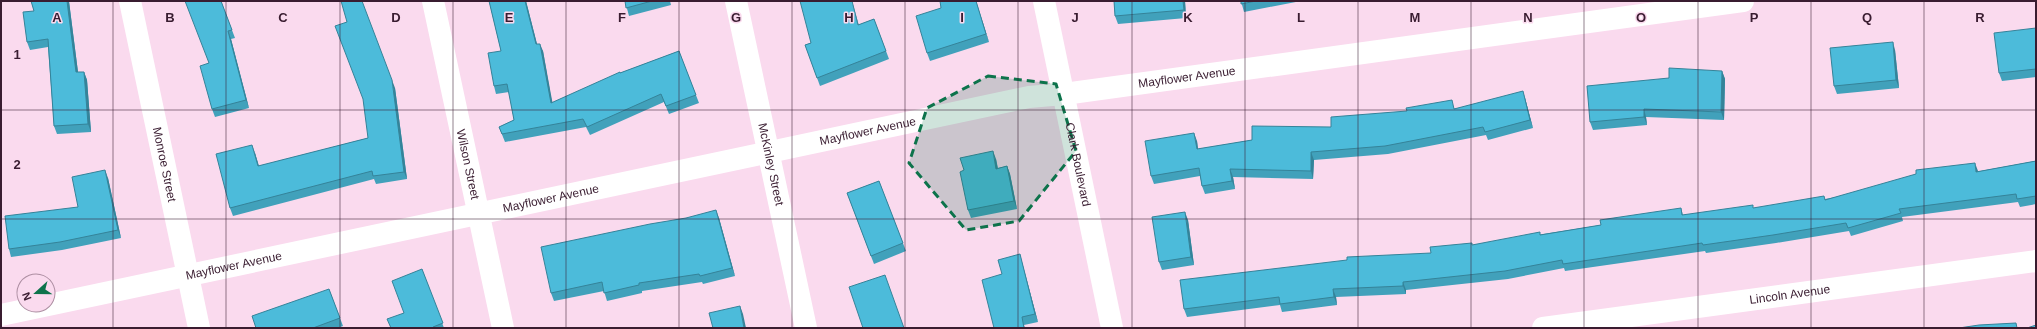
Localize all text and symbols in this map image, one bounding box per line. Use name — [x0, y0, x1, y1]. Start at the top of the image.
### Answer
text: A — [52, 10, 62, 25]
text: B — [165, 10, 175, 25]
text: C — [278, 10, 288, 25]
text: D — [391, 10, 401, 25]
text: E — [505, 10, 514, 25]
text: F — [618, 10, 626, 25]
text: G — [731, 10, 741, 25]
text: H — [844, 10, 854, 25]
text: I — [960, 10, 964, 25]
text: J — [1071, 10, 1079, 25]
text: K — [1183, 10, 1193, 25]
text: L — [1297, 10, 1305, 25]
text: M — [1410, 10, 1420, 25]
text: N — [1523, 10, 1533, 25]
text: O — [1636, 10, 1646, 25]
text: P — [1750, 10, 1759, 25]
text: Q — [1862, 10, 1872, 25]
text: R — [1975, 10, 1985, 25]
text: 1 — [13, 47, 21, 62]
street label: Mayflower Avenue — [1137, 64, 1237, 91]
street label: Mayflower Avenue — [818, 114, 917, 148]
street label: Clark Boulevard — [1062, 121, 1094, 208]
street label: McKinley Street — [755, 122, 787, 208]
street label: Monroe Street — [150, 126, 179, 204]
street label: Wilson Street — [454, 128, 482, 201]
text: 2 — [13, 157, 21, 172]
street label: Mayflower Avenue — [501, 181, 600, 215]
street label: Mayflower Avenue — [184, 249, 283, 283]
north arrow — [16, 273, 56, 313]
street label: Lincoln Avenue — [1749, 282, 1831, 307]
text: N — [20, 291, 34, 302]

